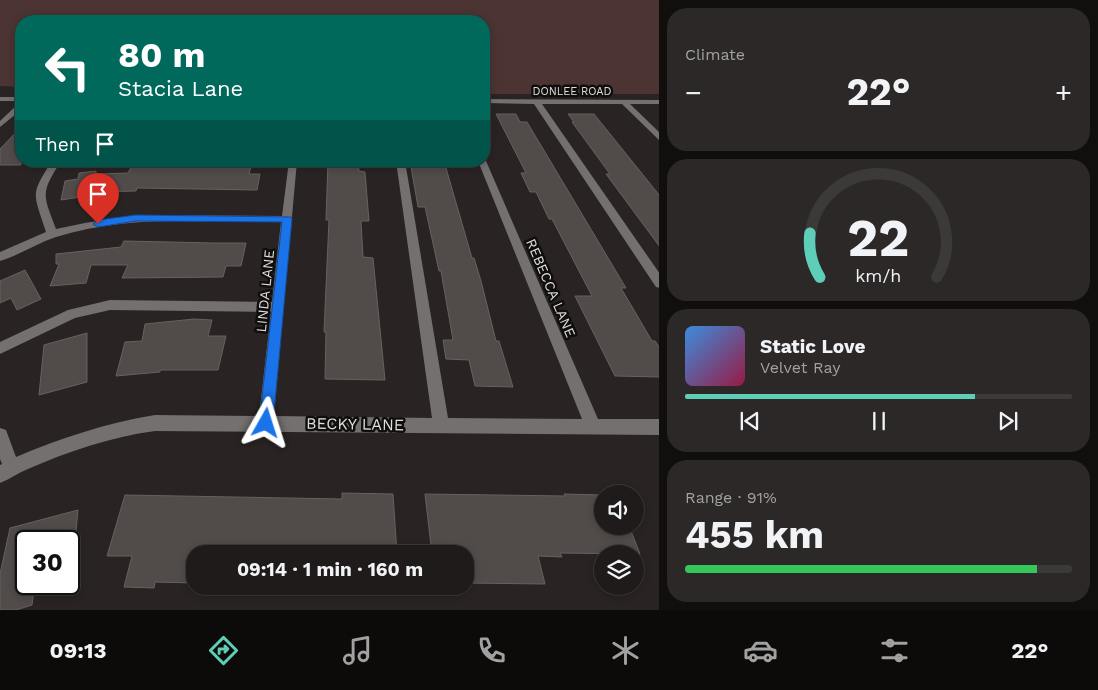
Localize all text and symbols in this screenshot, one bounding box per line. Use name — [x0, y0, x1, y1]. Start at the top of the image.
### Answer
text: 80 m — [118, 34, 205, 76]
icon: left — [35, 35, 100, 100]
text: Climate — [685, 45, 745, 64]
text: 22° — [846, 70, 911, 114]
text: Stacia Lane — [118, 76, 243, 101]
text: − — [685, 76, 702, 109]
text: + — [1055, 76, 1072, 109]
street label: DONLEE ROAD — [532, 85, 612, 98]
icon: arrive — [91, 130, 119, 158]
text: Then — [35, 133, 81, 156]
pin — [77, 173, 119, 224]
icon: arrive — [84, 180, 112, 208]
text: 22 — [848, 208, 909, 269]
street label: REBECCA LANE — [523, 236, 579, 340]
street label: LINDA LANE — [253, 249, 277, 333]
text: km/h — [855, 265, 902, 286]
text: Static Love — [760, 335, 865, 358]
text: Velvet Ray — [760, 358, 840, 377]
position arrow — [239, 396, 291, 448]
icon: previous — [736, 407, 764, 435]
icon: pause — [865, 407, 893, 435]
icon: next — [994, 407, 1022, 435]
street label: BECKY LANE — [306, 414, 404, 434]
map controls — [594, 485, 644, 595]
button: sound — [594, 485, 644, 535]
text: Range · 91% — [685, 488, 777, 507]
text: 455 km — [685, 513, 824, 557]
speed limit sign: 30 — [15, 530, 80, 595]
button: layers — [594, 545, 644, 595]
text: 09:14 · 1 min · 160 m — [237, 558, 423, 581]
icon: directions — [206, 633, 241, 668]
icon: music — [340, 633, 375, 668]
icon: phone — [474, 633, 509, 668]
icon: climate — [608, 633, 643, 668]
icon: car — [743, 633, 778, 668]
icon: filters — [877, 633, 912, 668]
text: 09:13 — [50, 638, 107, 663]
text: 22° — [1011, 638, 1048, 663]

